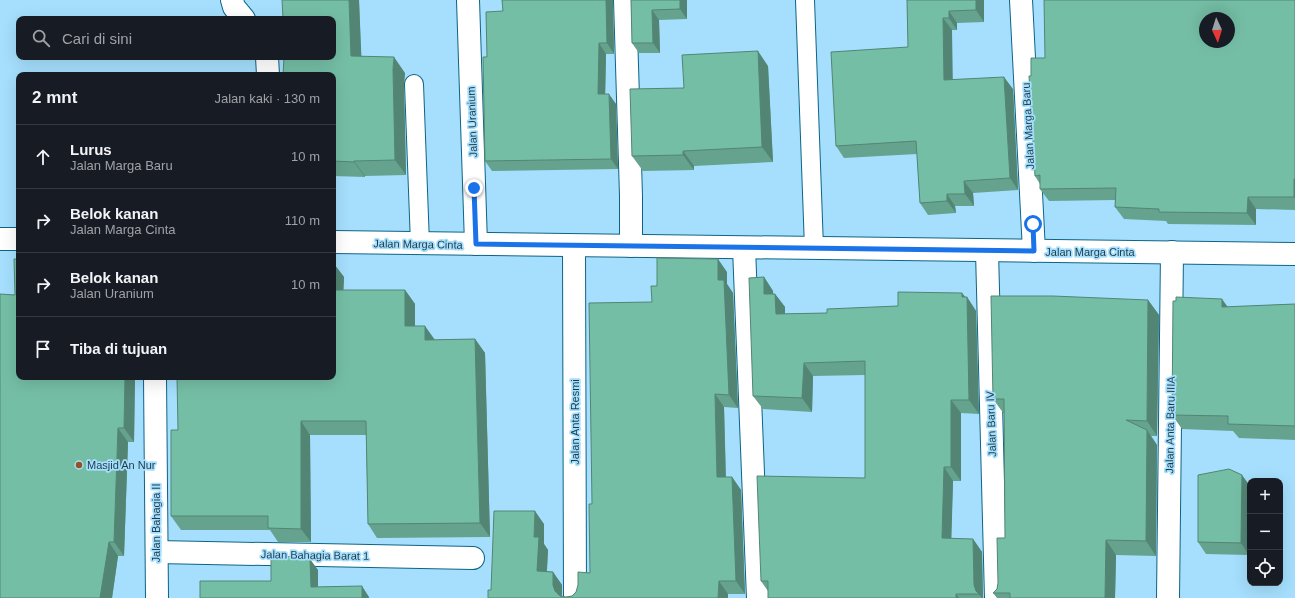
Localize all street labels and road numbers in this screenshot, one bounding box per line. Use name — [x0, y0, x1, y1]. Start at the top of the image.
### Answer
street label: Jalan Marga Baru — [1020, 82, 1036, 170]
street label: Jalan Uranium — [465, 86, 479, 158]
street label: Jalan Marga Cinta — [373, 237, 464, 251]
street label: Jalan Marga Cinta — [1045, 246, 1136, 258]
street label: Jalan Anta Baru IIIA — [1163, 376, 1177, 474]
street label: Jalan Anta Resmi — [569, 379, 581, 465]
street label: Jalan Baru IV — [984, 390, 998, 457]
street label: Jalan Bahagia II — [150, 484, 162, 562]
street label: Jalan Bahagia Barat 1 — [261, 548, 369, 562]

